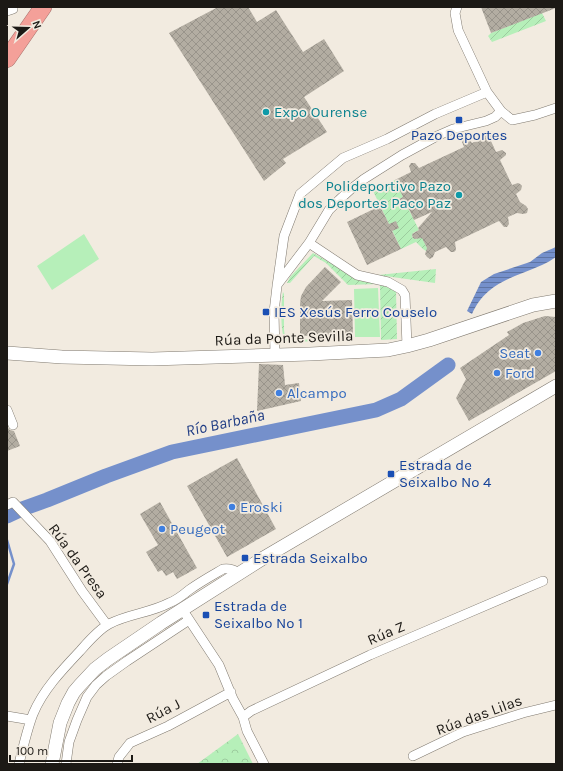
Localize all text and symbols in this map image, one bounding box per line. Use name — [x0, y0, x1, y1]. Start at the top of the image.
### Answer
north arrow — [8, 8, 48, 48]
text: N — [29, 19, 44, 31]
place label: Expo Ourense — [274, 103, 367, 121]
marker: Expo Ourense — [261, 107, 271, 117]
marker: Pazo Deportes — [454, 115, 464, 125]
place label: Pazo Deportes — [411, 126, 507, 144]
place label: Polideportivo Pazo dos Deportes Paco Paz — [298, 177, 451, 212]
marker: Polideportivo Pazo dos Deportes Paco Paz — [454, 190, 464, 200]
place label: IES Xesús Ferro Couselo — [274, 303, 437, 321]
marker: IES Xesús Ferro Couselo — [261, 307, 271, 317]
street label: Rúa da Ponte Sevilla — [214, 327, 354, 349]
place label: Seat — [499, 344, 530, 362]
marker: Seat — [533, 348, 543, 358]
place label: Ford — [505, 364, 535, 382]
marker: Ford — [492, 368, 502, 378]
place label: Alcampo — [287, 384, 347, 402]
marker: Alcampo — [274, 388, 284, 398]
water label: Río Barbaña — [184, 405, 266, 440]
place label: Estrada de Seixalbo Nº 4 — [399, 456, 492, 491]
marker: Estrada de Seixalbo Nº 4 — [386, 469, 396, 479]
place label: Eroski — [240, 498, 283, 516]
marker: Eroski — [227, 502, 237, 512]
street label: Rúa da Presa — [45, 520, 111, 602]
place label: Peugeot — [170, 520, 225, 538]
marker: Peugeot — [157, 524, 167, 534]
place label: Estrada Seixalbo — [253, 549, 368, 567]
marker: Estrada Seixalbo — [240, 553, 250, 563]
place label: Estrada de Seixalbo Nº 1 — [214, 597, 303, 632]
marker: Estrada de Seixalbo Nº 1 — [201, 610, 211, 620]
street label: Rúa Z — [365, 617, 408, 649]
street label: Rúa das Lilas — [433, 691, 525, 739]
street label: Rúa J — [143, 695, 183, 727]
scale bar — [10, 737, 132, 763]
text: 100 m — [16, 744, 48, 758]

